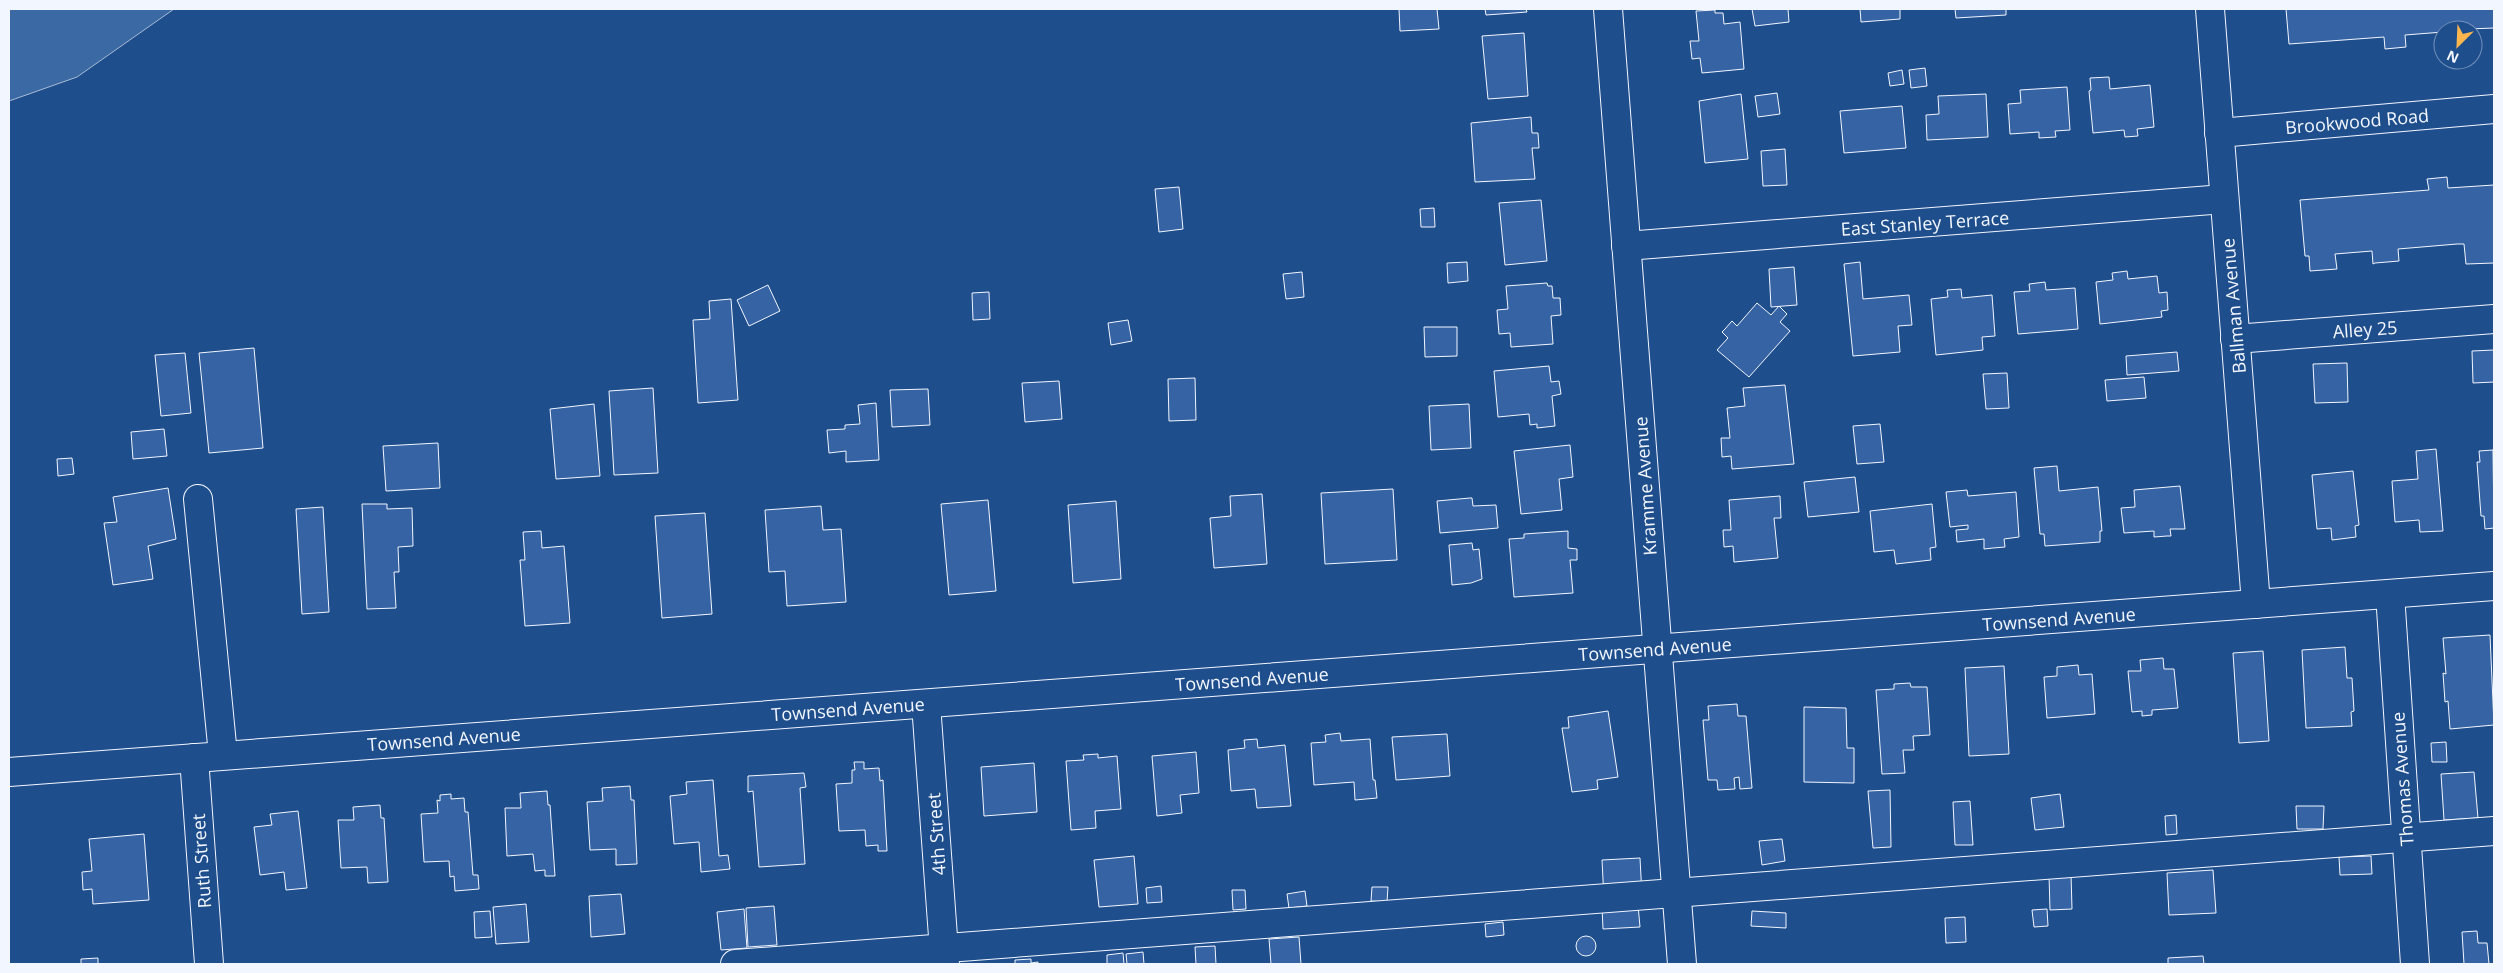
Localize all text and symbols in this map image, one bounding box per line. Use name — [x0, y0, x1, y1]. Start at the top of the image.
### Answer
north arrow — [2433, 20, 2483, 70]
text: N — [2443, 46, 2462, 68]
street label: Brookwood Road — [2284, 103, 2430, 139]
street label: East Stanley Terrace — [1840, 205, 2010, 241]
street label: Ballman Avenue — [2215, 237, 2251, 375]
street label: Alley 25 — [2332, 315, 2398, 343]
street label: Kramme Avenue — [1628, 416, 1662, 556]
street label: Townsend Avenue — [1981, 602, 2137, 636]
street label: Townsend Avenue — [1577, 632, 1733, 666]
street label: Townsend Avenue — [1174, 662, 1330, 696]
street label: Townsend Avenue — [770, 692, 926, 726]
street label: Thomas Avenue — [2385, 711, 2419, 847]
street label: Townsend Avenue — [366, 722, 522, 756]
street label: 4th Street — [921, 792, 951, 876]
street label: Ruth Street — [186, 813, 216, 909]

